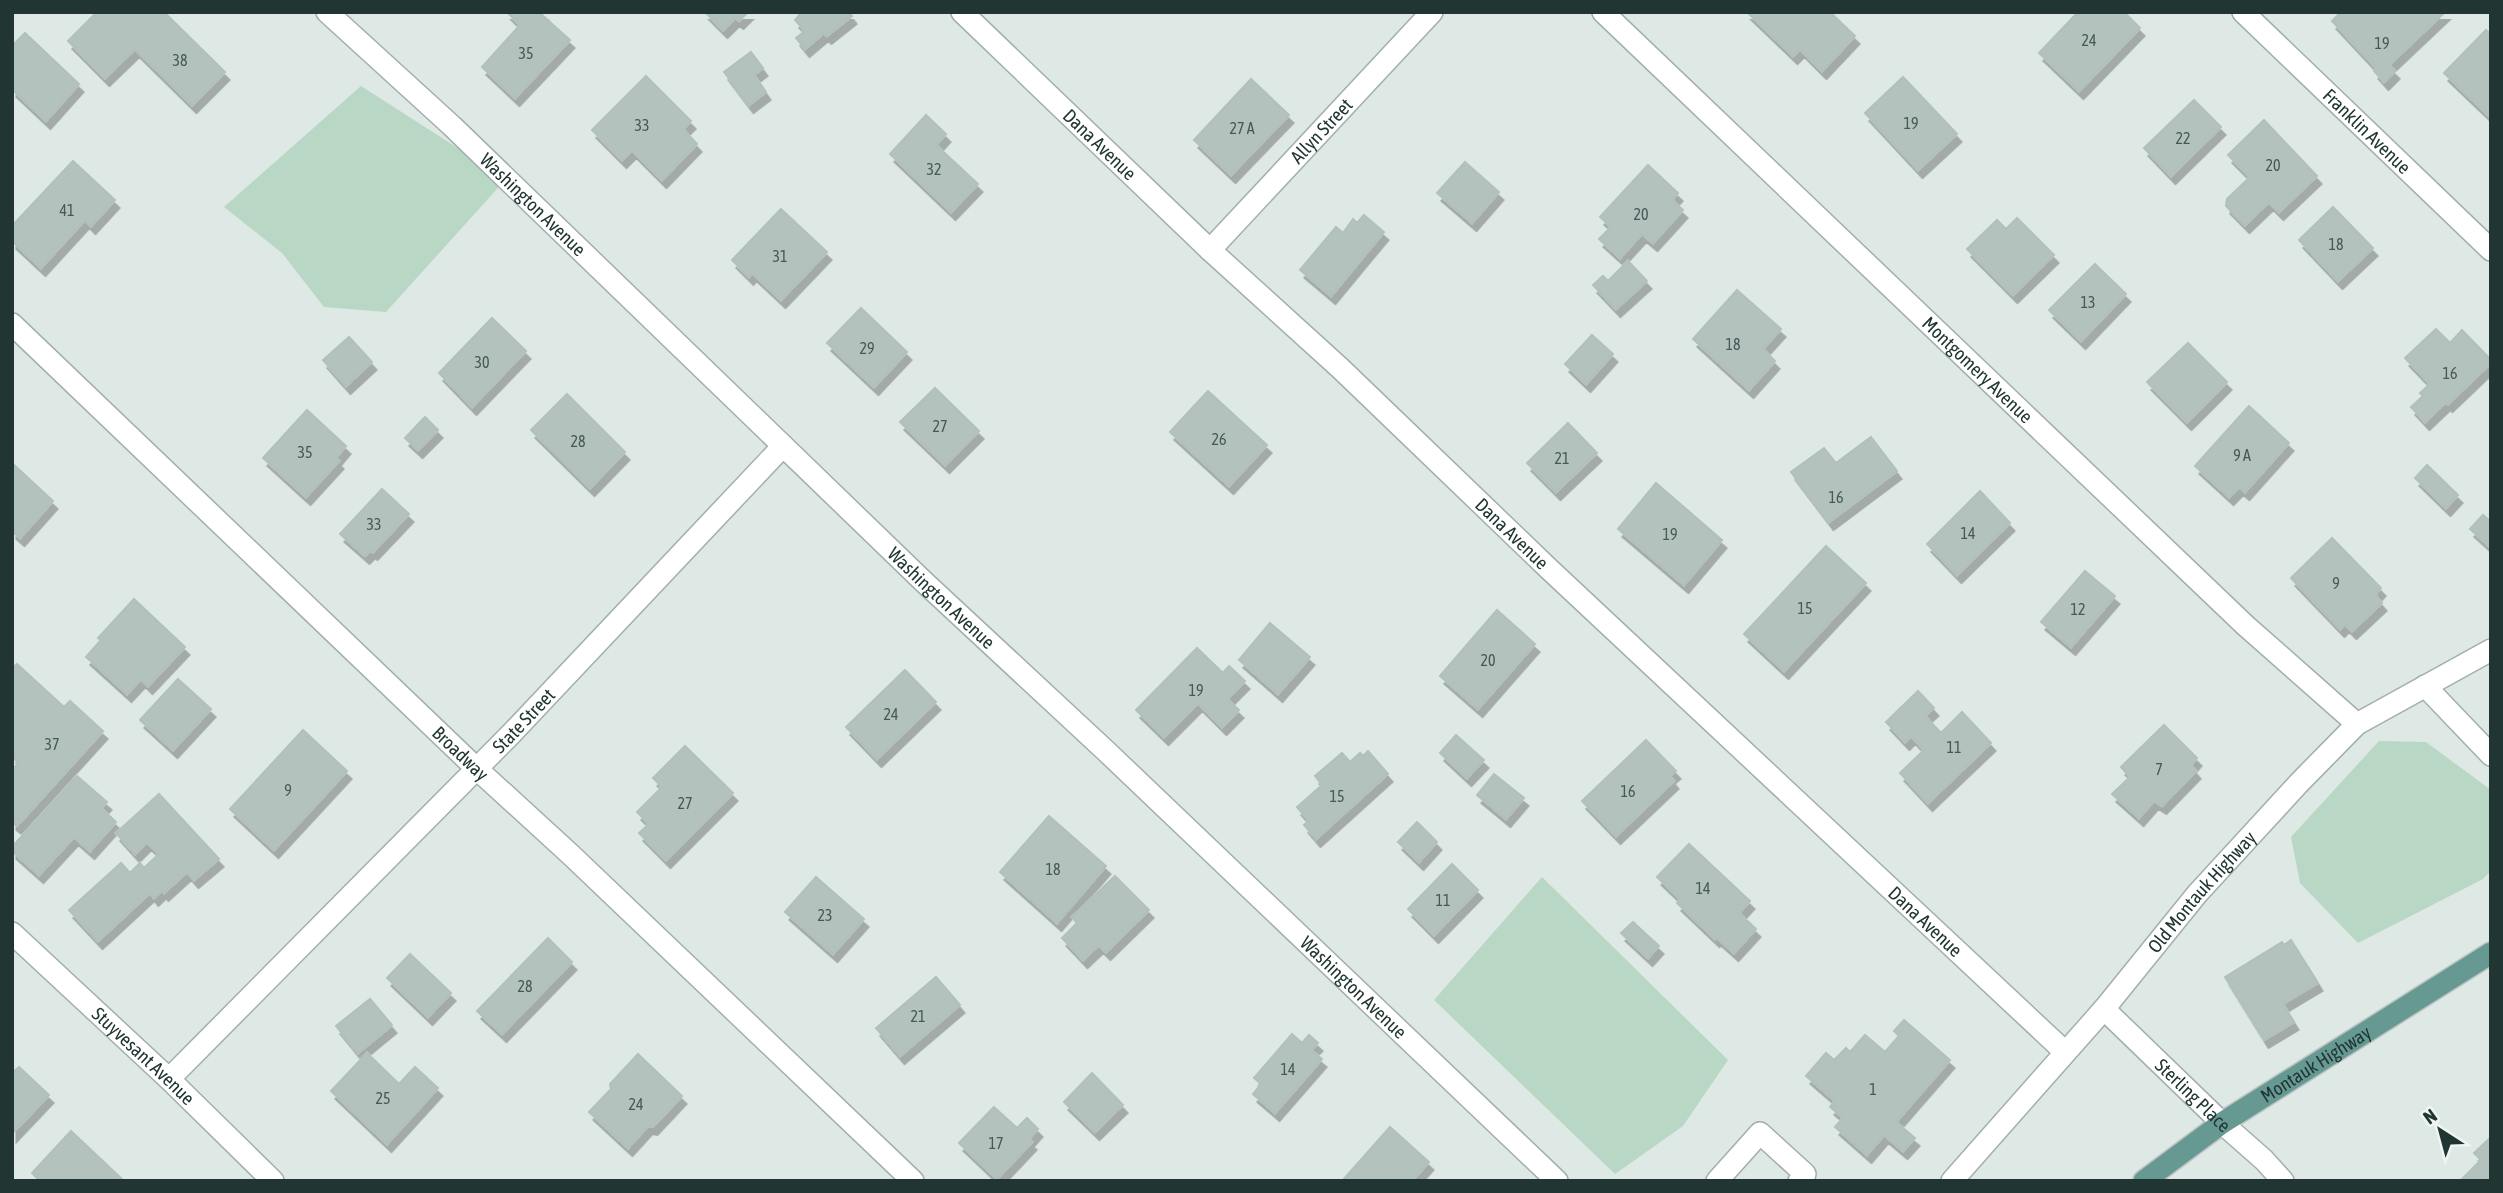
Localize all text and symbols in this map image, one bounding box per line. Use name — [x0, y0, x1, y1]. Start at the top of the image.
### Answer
house number: 24 — [2081, 31, 2097, 49]
house number: 19 — [2374, 34, 2390, 52]
house number: 35 — [518, 44, 534, 62]
house number: 38 — [172, 51, 188, 69]
street label: Franklin Avenue — [2319, 84, 2415, 178]
street label: Allyn Street — [1286, 94, 1357, 168]
street label: Dana Avenue — [1059, 104, 1141, 184]
house number: 19 — [1903, 114, 1919, 132]
house number: 33 — [634, 116, 650, 134]
house number: 27 A — [1229, 119, 1255, 137]
house number: 22 — [2175, 129, 2191, 147]
street label: Washington Avenue — [476, 148, 591, 260]
house number: 20 — [2265, 156, 2281, 174]
house number: 32 — [926, 160, 942, 178]
house number: 41 — [59, 201, 75, 219]
house number: 20 — [1633, 205, 1649, 223]
house number: 18 — [2328, 235, 2344, 253]
house number: 31 — [772, 247, 788, 265]
house number: 13 — [2080, 293, 2096, 311]
street label: Montgomery Avenue — [1918, 312, 2037, 427]
house number: 18 — [1725, 335, 1741, 353]
house number: 29 — [859, 339, 875, 357]
house number: 30 — [474, 353, 490, 371]
house number: 16 — [2442, 364, 2458, 382]
house number: 27 — [932, 417, 948, 435]
house number: 26 — [1211, 430, 1227, 448]
house number: 28 — [570, 432, 586, 450]
house number: 35 — [297, 443, 313, 461]
house number: 9 A — [2233, 446, 2251, 464]
house number: 21 — [1554, 449, 1570, 467]
house number: 16 — [1828, 488, 1844, 506]
street label: Dana Avenue — [1471, 493, 1553, 574]
house number: 33 — [366, 515, 382, 533]
house number: 14 — [1960, 524, 1976, 542]
house number: 19 — [1662, 525, 1678, 543]
street label: Washington Avenue — [884, 542, 999, 653]
house number: 9 — [2332, 574, 2340, 592]
house number: 15 — [1797, 599, 1813, 617]
house number: 12 — [2070, 600, 2086, 618]
house number: 20 — [1480, 651, 1496, 669]
house number: 19 — [1188, 681, 1204, 699]
street label: State Street — [488, 684, 559, 757]
house number: 24 — [883, 705, 899, 723]
street label: Broadway — [428, 721, 493, 785]
house number: 37 — [44, 735, 60, 753]
house number: 11 — [1946, 738, 1962, 756]
house number: 7 — [2155, 760, 2163, 778]
house number: 9 — [284, 781, 292, 799]
house number: 16 — [1620, 782, 1636, 800]
house number: 15 — [1329, 787, 1345, 805]
house number: 27 — [677, 794, 693, 812]
street label: Old Montauk Highway — [2143, 827, 2260, 957]
house number: 18 — [1045, 860, 1061, 878]
house number: 14 — [1695, 879, 1711, 897]
street label: Dana Avenue — [1884, 882, 1967, 961]
house number: 11 — [1435, 891, 1451, 909]
house number: 23 — [817, 906, 833, 924]
street label: Washington Avenue — [1296, 931, 1411, 1043]
house number: 28 — [517, 977, 533, 995]
street label: Stuyvesant Avenue — [88, 1002, 199, 1109]
house number: 21 — [910, 1007, 926, 1025]
street label: Montauk Highway — [2257, 1021, 2375, 1107]
street label: Sterling Place — [2151, 1054, 2235, 1136]
house number: 14 — [1280, 1060, 1296, 1078]
house number: 1 — [1869, 1080, 1877, 1098]
house number: 25 — [375, 1089, 391, 1107]
house number: 24 — [628, 1095, 644, 1113]
north arrow — [2405, 1095, 2475, 1165]
text: N — [2419, 1104, 2441, 1128]
house number: 17 — [988, 1134, 1004, 1152]

